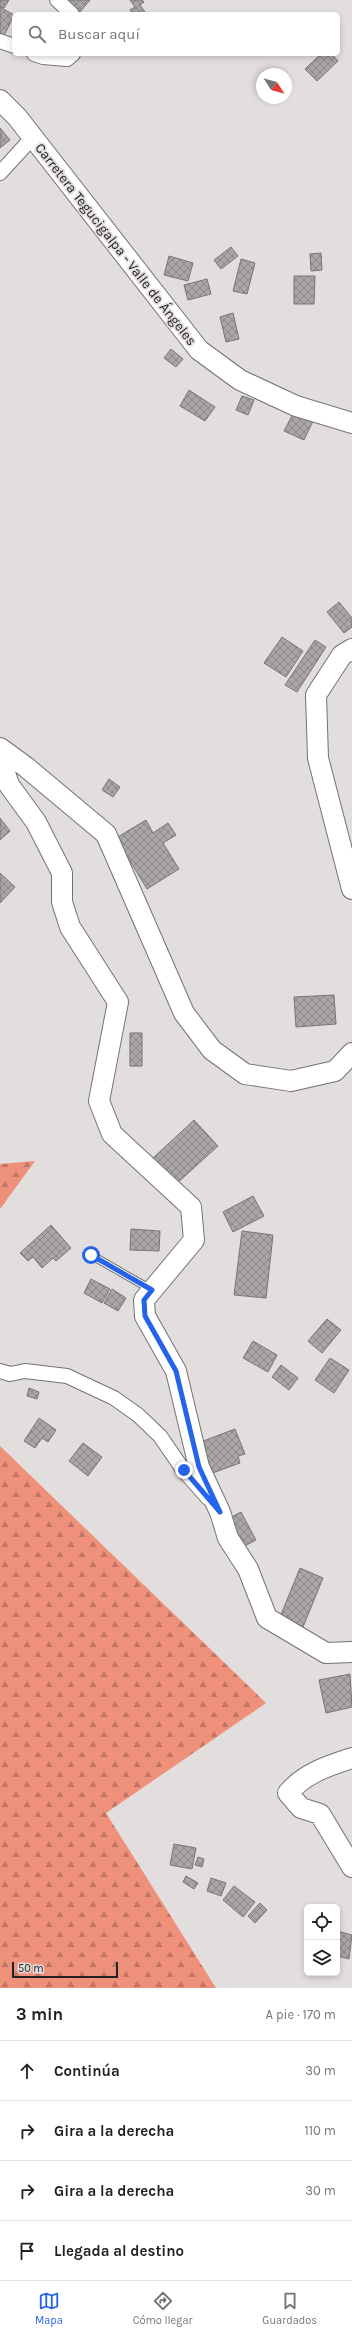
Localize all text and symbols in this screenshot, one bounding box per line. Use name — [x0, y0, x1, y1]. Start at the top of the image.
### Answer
search box — [12, 12, 340, 56]
icon: search — [26, 23, 48, 45]
text: Buscar aquí — [58, 25, 140, 43]
north arrow — [256, 68, 292, 104]
street label: Carretera Tegucigalpa - Valle de Ángeles — [31, 139, 201, 349]
route start — [82, 1246, 100, 1264]
route end — [175, 1461, 193, 1479]
map controls — [304, 1904, 340, 1976]
button: locate — [304, 1904, 340, 1940]
button: layers — [304, 1940, 340, 1976]
scale bar — [12, 1960, 118, 1979]
text: 50 m — [18, 1962, 44, 1975]
text: 3 min — [16, 2004, 63, 2024]
text: A pie · 170 m — [265, 2007, 336, 2022]
icon: ahead — [16, 2060, 38, 2082]
text: Continúa — [54, 2062, 120, 2080]
text: 30 m — [305, 2063, 336, 2078]
icon: right — [16, 2120, 38, 2142]
text: Gira a la derecha — [54, 2122, 174, 2140]
text: 110 m — [304, 2123, 336, 2138]
icon: right — [16, 2180, 38, 2202]
text: Gira a la derecha — [54, 2182, 174, 2200]
text: 30 m — [305, 2183, 336, 2198]
icon: arrive — [16, 2240, 38, 2262]
text: Llegada al destino — [54, 2242, 184, 2260]
tab: Mapa — [35, 2290, 63, 2327]
tab: Cómo llegar — [133, 2290, 192, 2327]
tab: Guardados — [262, 2290, 317, 2327]

